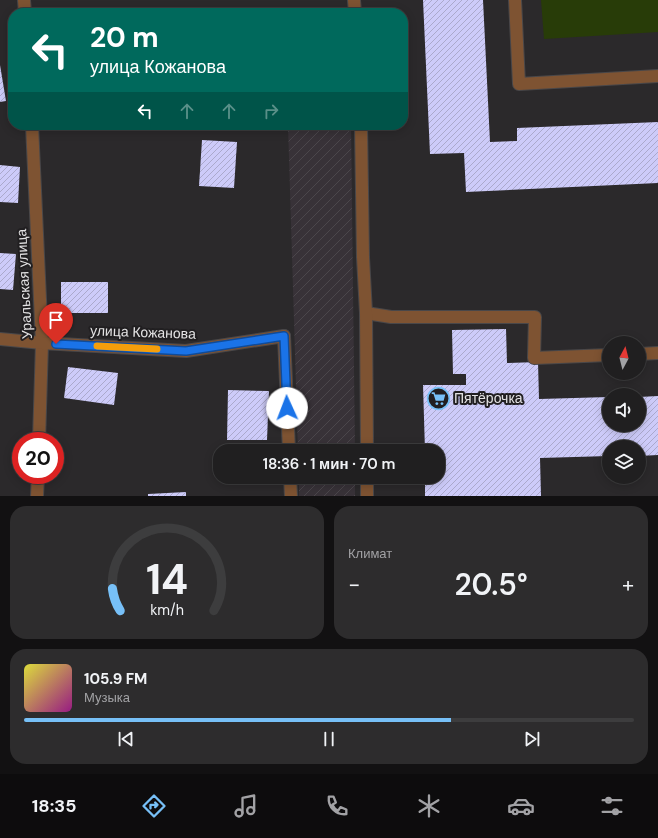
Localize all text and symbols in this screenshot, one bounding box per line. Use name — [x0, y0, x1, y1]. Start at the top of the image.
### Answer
text: 20 m — [90, 19, 159, 56]
icon: left — [24, 24, 76, 76]
text: улица Кожанова — [90, 55, 226, 79]
icon: left — [134, 100, 156, 122]
icon: ahead — [176, 100, 198, 122]
icon: ahead — [218, 100, 240, 122]
icon: right — [260, 100, 282, 122]
street label: Уральская улица — [12, 228, 36, 340]
pin — [39, 303, 73, 344]
icon: arrive — [45, 309, 67, 331]
street label: улица Кожанова — [90, 321, 196, 343]
north arrow — [602, 336, 646, 380]
map controls — [602, 336, 646, 484]
supermarket icon: Пятёрочка — [425, 385, 451, 411]
position arrow — [266, 387, 308, 429]
button: sound — [602, 388, 646, 432]
place label: Пятёрочка — [454, 389, 523, 407]
speed limit sign: 20 — [12, 432, 64, 484]
button: layers — [602, 440, 646, 484]
text: 18:36 · 1 мин · 70 m — [263, 454, 395, 474]
text: Климат — [348, 545, 392, 562]
text: 14 — [146, 552, 188, 606]
text: 20.5° — [454, 565, 528, 604]
text: − — [348, 570, 360, 599]
text: + — [622, 570, 634, 599]
text: km/h — [150, 600, 184, 618]
text: 105.9 FM — [84, 669, 147, 689]
text: Музыка — [84, 689, 130, 706]
icon: previous — [115, 728, 137, 750]
icon: pause — [318, 728, 340, 750]
icon: next — [521, 728, 543, 750]
icon: directions — [140, 792, 168, 820]
icon: music — [232, 792, 260, 820]
icon: phone — [323, 792, 351, 820]
icon: climate — [415, 792, 443, 820]
icon: car — [507, 792, 535, 820]
icon: filters — [598, 792, 626, 820]
text: 18:35 — [32, 794, 76, 818]

